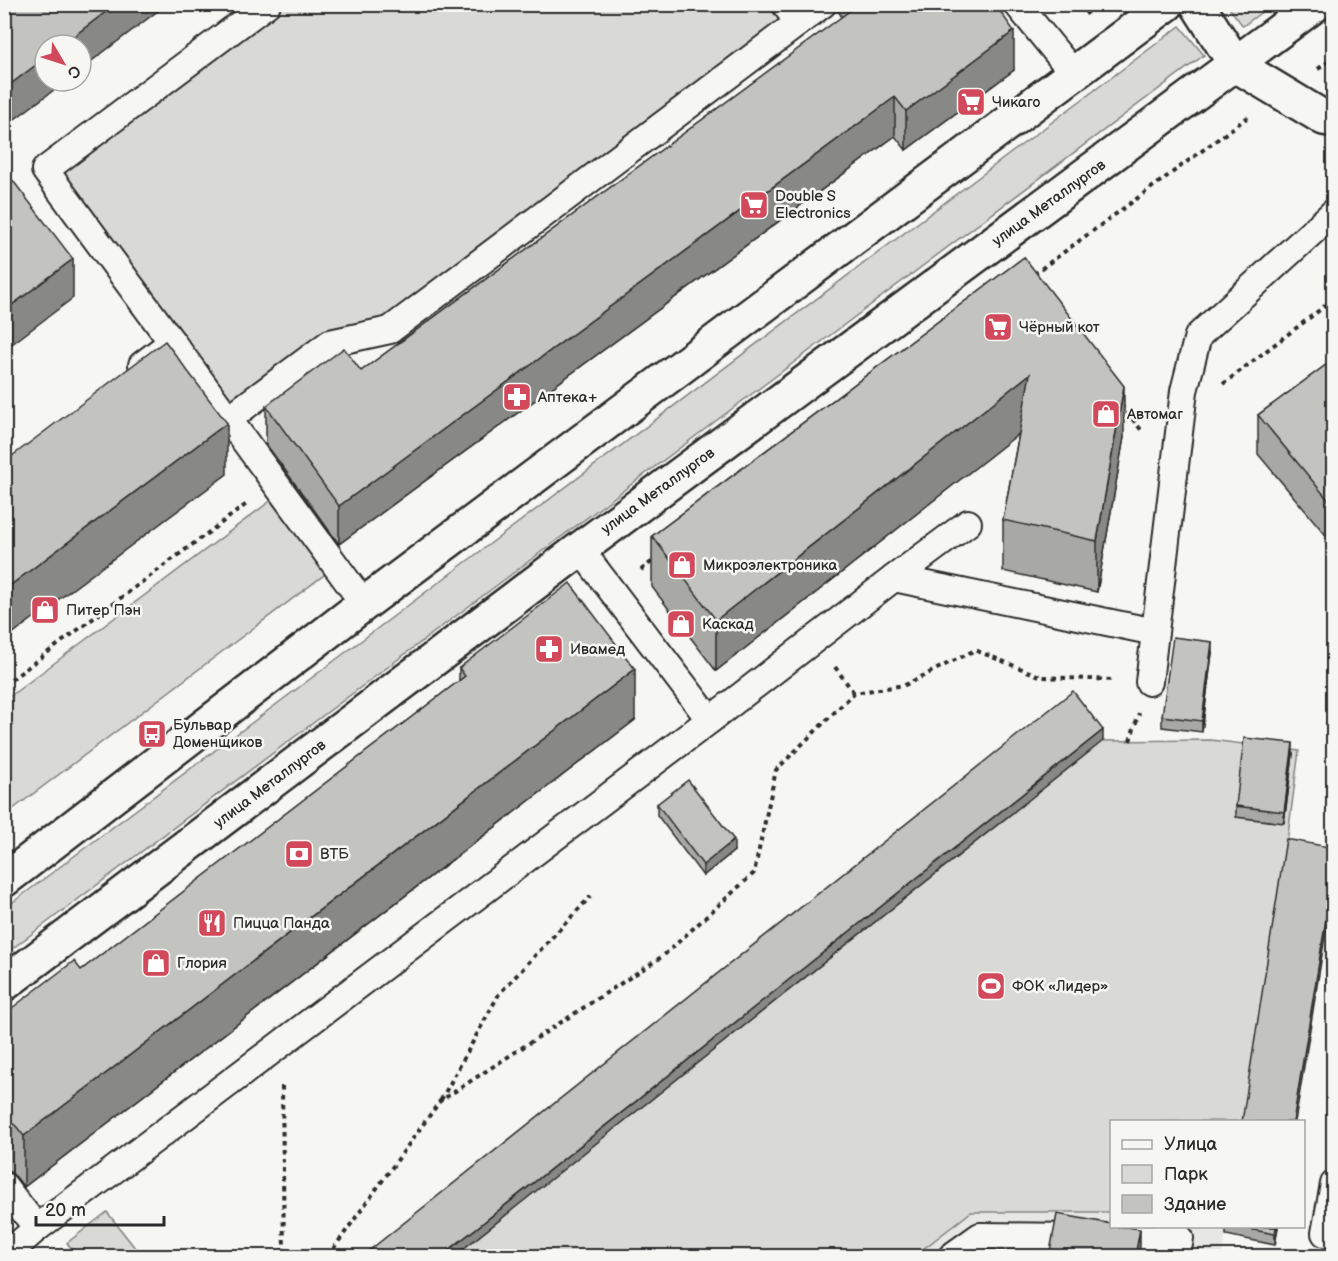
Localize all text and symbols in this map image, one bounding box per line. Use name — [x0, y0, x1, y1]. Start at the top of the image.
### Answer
north arrow — [33, 33, 93, 93]
text: С — [63, 61, 84, 82]
supermarket icon: Чикаго — [955, 86, 987, 118]
place label: Чикаго — [992, 93, 1040, 112]
street label: улица Металлургов — [989, 155, 1110, 251]
place label: Double S Electronics — [775, 187, 851, 223]
supermarket icon: Double S Electronics — [738, 189, 770, 221]
supermarket icon: Чёрный кот — [982, 311, 1014, 343]
place label: Чёрный кот — [1019, 318, 1100, 337]
pharmacy icon: Аптека+ — [501, 381, 533, 413]
place label: Аптека+ — [537, 388, 598, 407]
shop icon: Автомаг — [1090, 398, 1122, 430]
place label: Автомаг — [1126, 405, 1183, 424]
street label: улица Металлургов — [598, 443, 719, 539]
shop icon: Микроэлектроника — [666, 549, 698, 581]
place label: Микроэлектроника — [703, 556, 837, 575]
shop icon: Питер Пэн — [29, 594, 61, 626]
place label: Питер Пэн — [66, 601, 141, 620]
shop icon: Каскад — [665, 608, 697, 640]
place label: Каскад — [702, 615, 754, 634]
pharmacy icon: Ивамед — [533, 633, 565, 665]
place label: Ивамед — [570, 640, 625, 659]
place label: Бульвар Доменщиков — [173, 716, 262, 752]
bus stop icon: Бульвар Доменщиков — [136, 718, 168, 750]
street label: улица Металлургов — [210, 736, 330, 832]
bank icon: ВТБ — [283, 838, 315, 870]
place label: ВТБ — [320, 845, 349, 864]
restaurant icon: Пицца Панда — [196, 907, 228, 939]
place label: Пицца Панда — [233, 914, 330, 933]
shop icon: Глория — [140, 947, 172, 979]
place label: Глория — [177, 954, 227, 973]
sports icon: ФОК «Лидер» — [975, 970, 1007, 1002]
place label: ФОК «Лидер» — [1012, 977, 1108, 996]
legend — [1110, 1120, 1305, 1228]
text: Улица — [1164, 1134, 1218, 1155]
text: Парк — [1164, 1164, 1208, 1185]
scale bar — [36, 1189, 164, 1227]
text: Здание — [1164, 1194, 1226, 1215]
text: 20 m — [45, 1200, 86, 1221]

